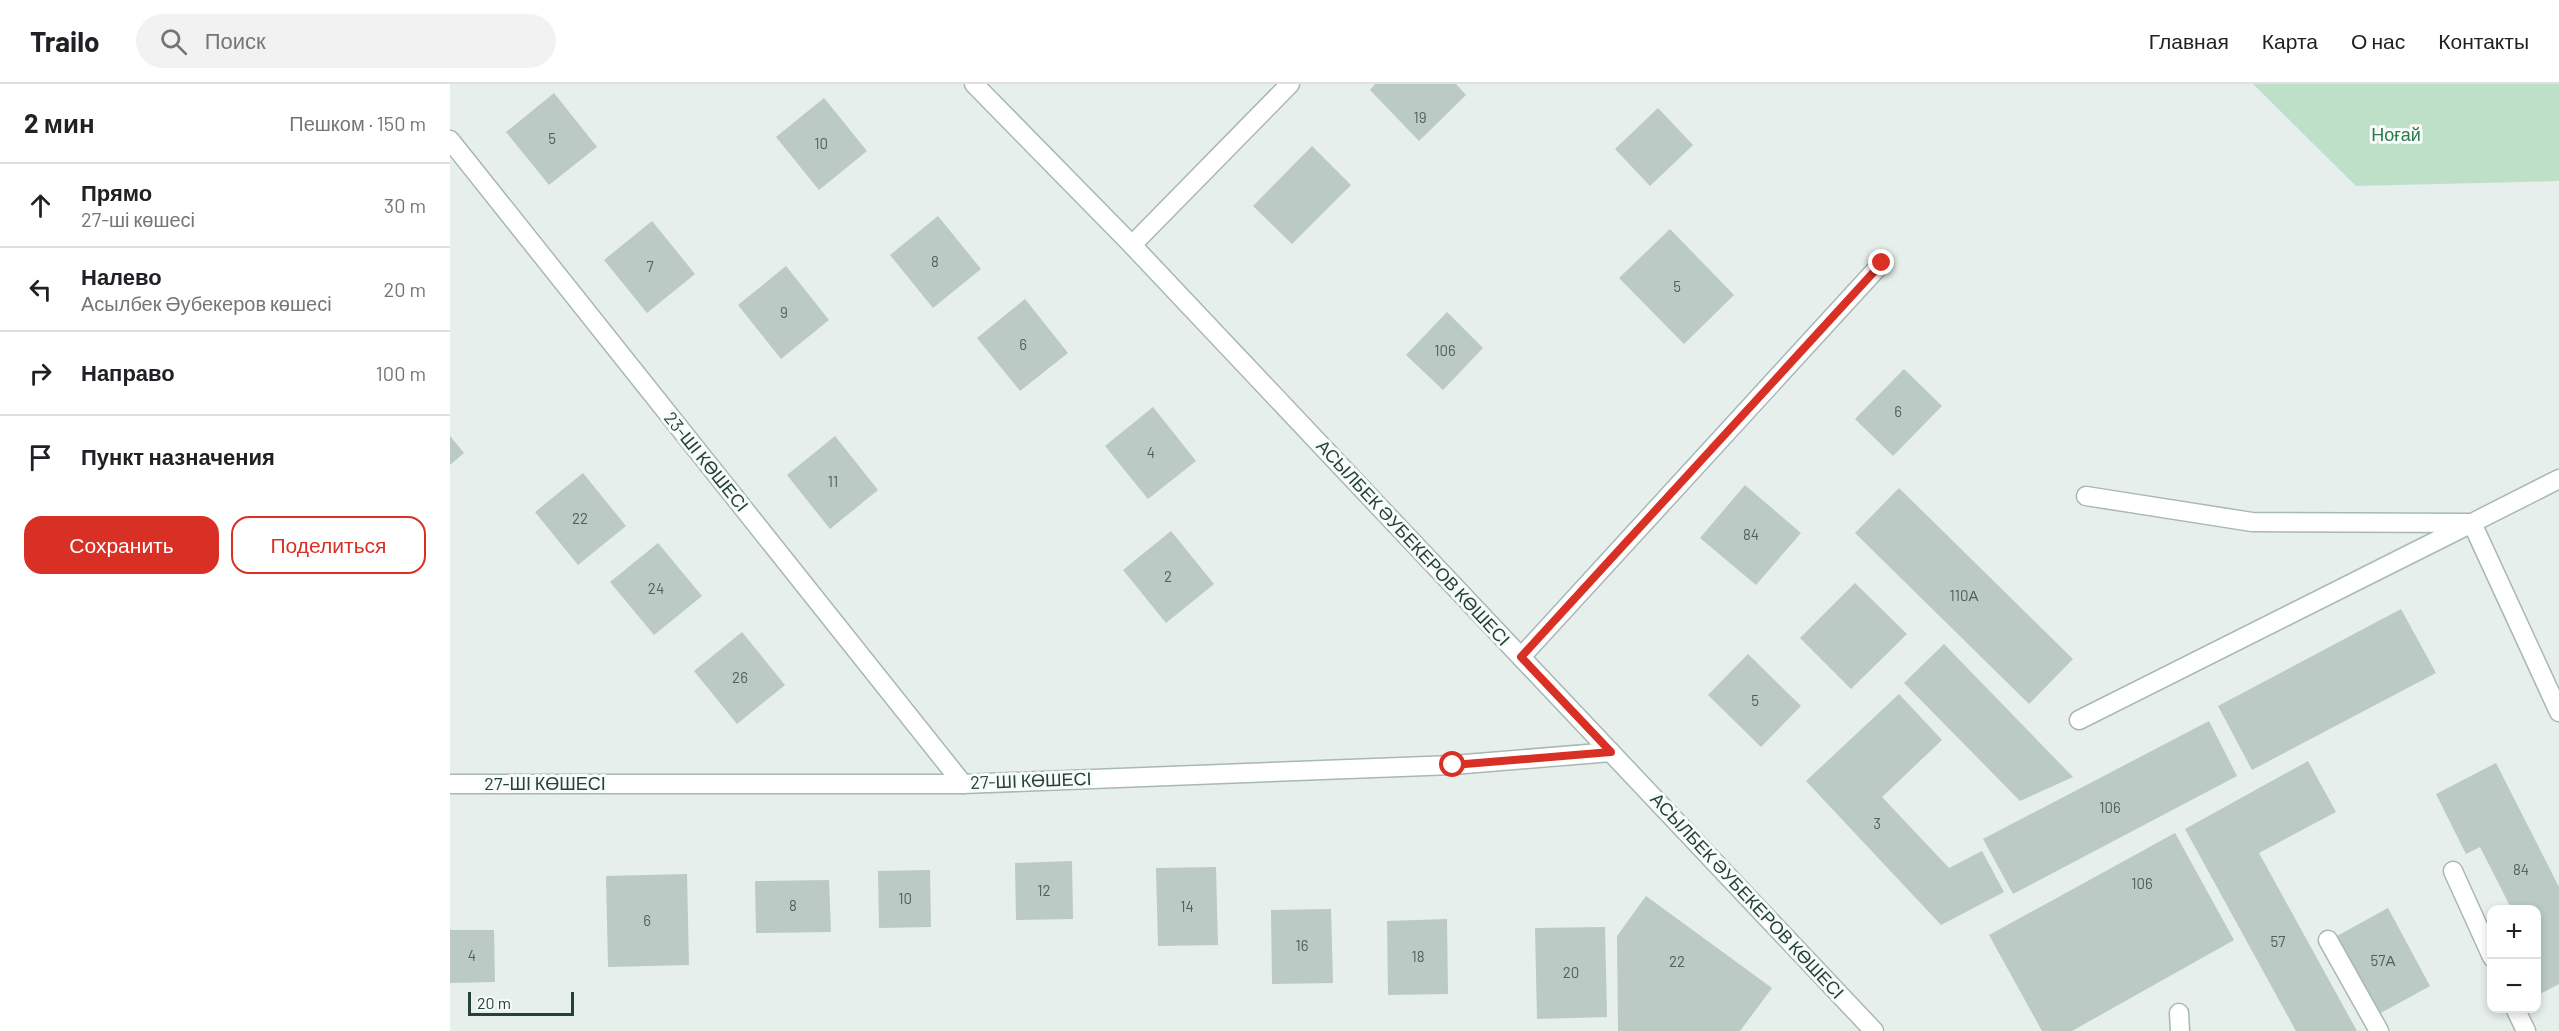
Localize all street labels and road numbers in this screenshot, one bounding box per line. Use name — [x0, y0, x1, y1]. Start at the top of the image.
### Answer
street label: 23-ШІ КӨШЕСІ — [660, 407, 754, 516]
street label: АСЫЛБЕК ӘУБЕКЕРОВ КӨШЕСІ — [1312, 435, 1515, 650]
street label: 27-ШІ КӨШЕСІ — [970, 767, 1092, 793]
street label: 27-ШІ КӨШЕСІ — [484, 772, 606, 794]
street label: АСЫЛБЕК ӘУБЕКЕРОВ КӨШЕСІ — [1646, 788, 1849, 1003]

